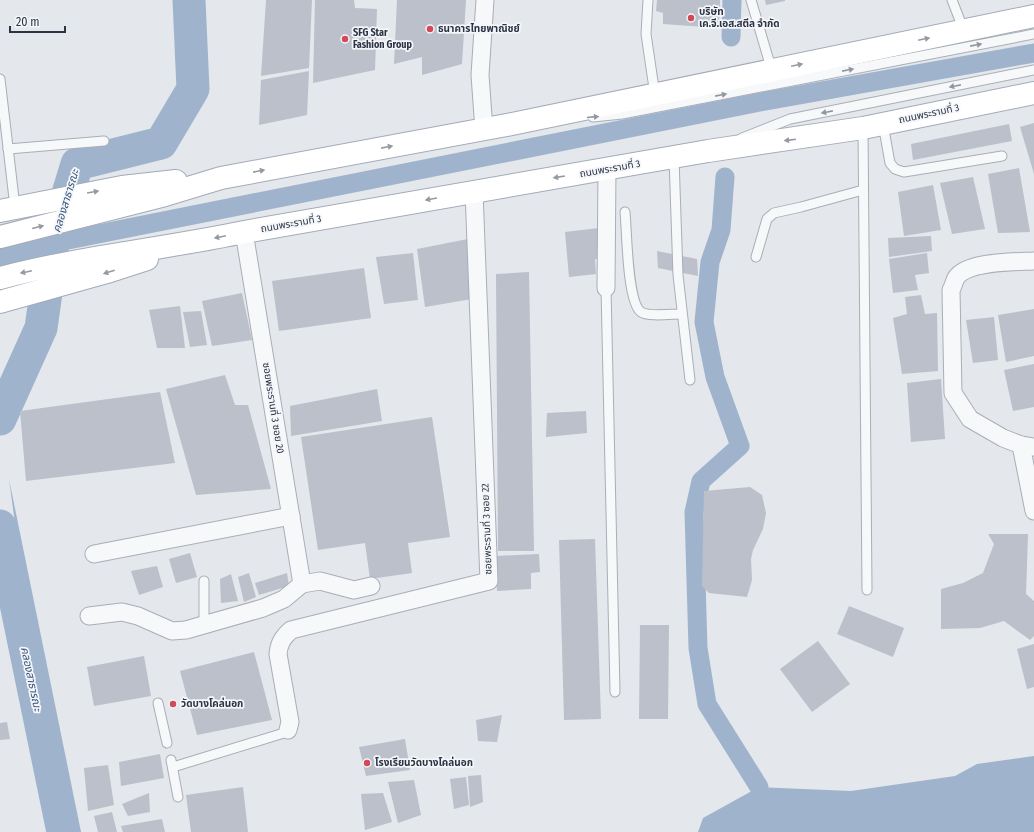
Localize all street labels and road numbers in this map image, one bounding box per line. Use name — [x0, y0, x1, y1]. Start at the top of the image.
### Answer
street label: ถนนพระรามที่ 3 — [897, 100, 961, 126]
street label: ถนนพระรามที่ 3 — [578, 156, 642, 180]
street label: ถนนพระรามที่ 3 — [259, 211, 323, 235]
street label: ซอยพระรามที่ 3 ซอย 20 — [260, 361, 288, 454]
street label: ซอยพระรามที่ 3 ซอย 22 — [477, 483, 495, 575]

